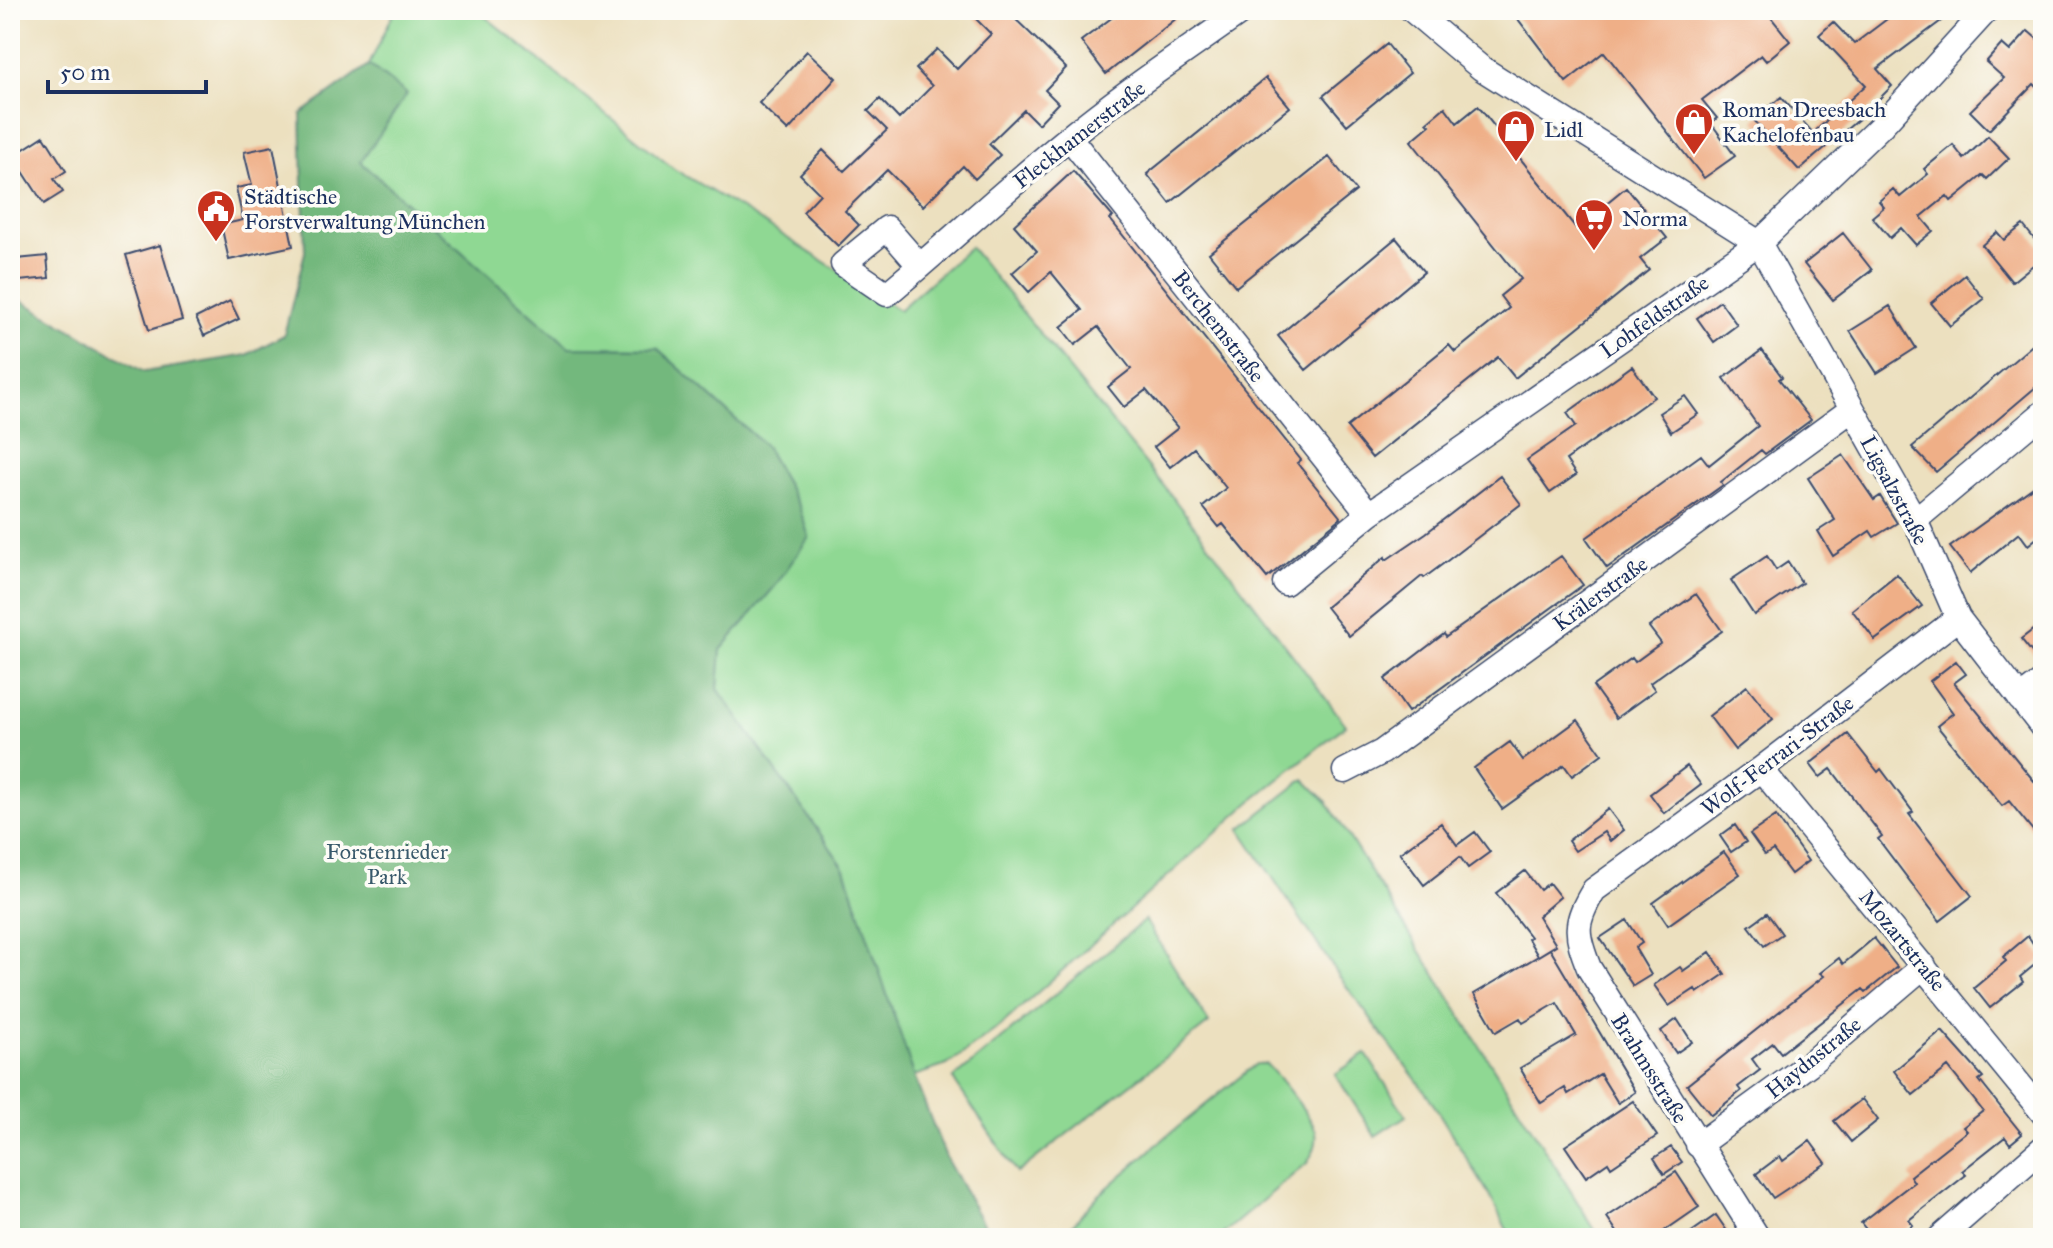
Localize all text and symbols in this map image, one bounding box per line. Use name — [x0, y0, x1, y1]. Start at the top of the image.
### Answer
scale bar — [48, 44, 206, 94]
text: 50 m — [60, 57, 110, 87]
street label: Fleckhamerstraße — [1008, 74, 1151, 194]
place label: Roman Dreesbach Kachelofenbau — [1722, 96, 1886, 148]
shop icon: Roman Dreesbach Kachelofenbau — [1673, 101, 1715, 156]
shop icon: Lidl — [1495, 108, 1537, 163]
place label: Lidl — [1544, 116, 1583, 143]
place label: Städtische Forstverwaltung München — [244, 183, 486, 235]
public building icon: Städtische Forstverwaltung München — [195, 188, 237, 243]
supermarket icon: Norma — [1573, 197, 1615, 252]
place label: Norma — [1622, 205, 1688, 232]
street label: Berchemstraße — [1166, 265, 1271, 388]
street label: Lohfeldstraße — [1595, 269, 1714, 364]
street label: Ligsalzstraße — [1854, 431, 1935, 550]
street label: Krälerstraße — [1548, 550, 1653, 637]
street label: Wolf-Ferrari-Straße — [1696, 689, 1859, 822]
park label: Forstenrieder Park — [326, 838, 449, 890]
street label: Mozartstraße — [1853, 884, 1952, 997]
street label: Brahmsstraße — [1605, 1008, 1694, 1128]
street label: Haydnstraße — [1760, 1011, 1867, 1104]

